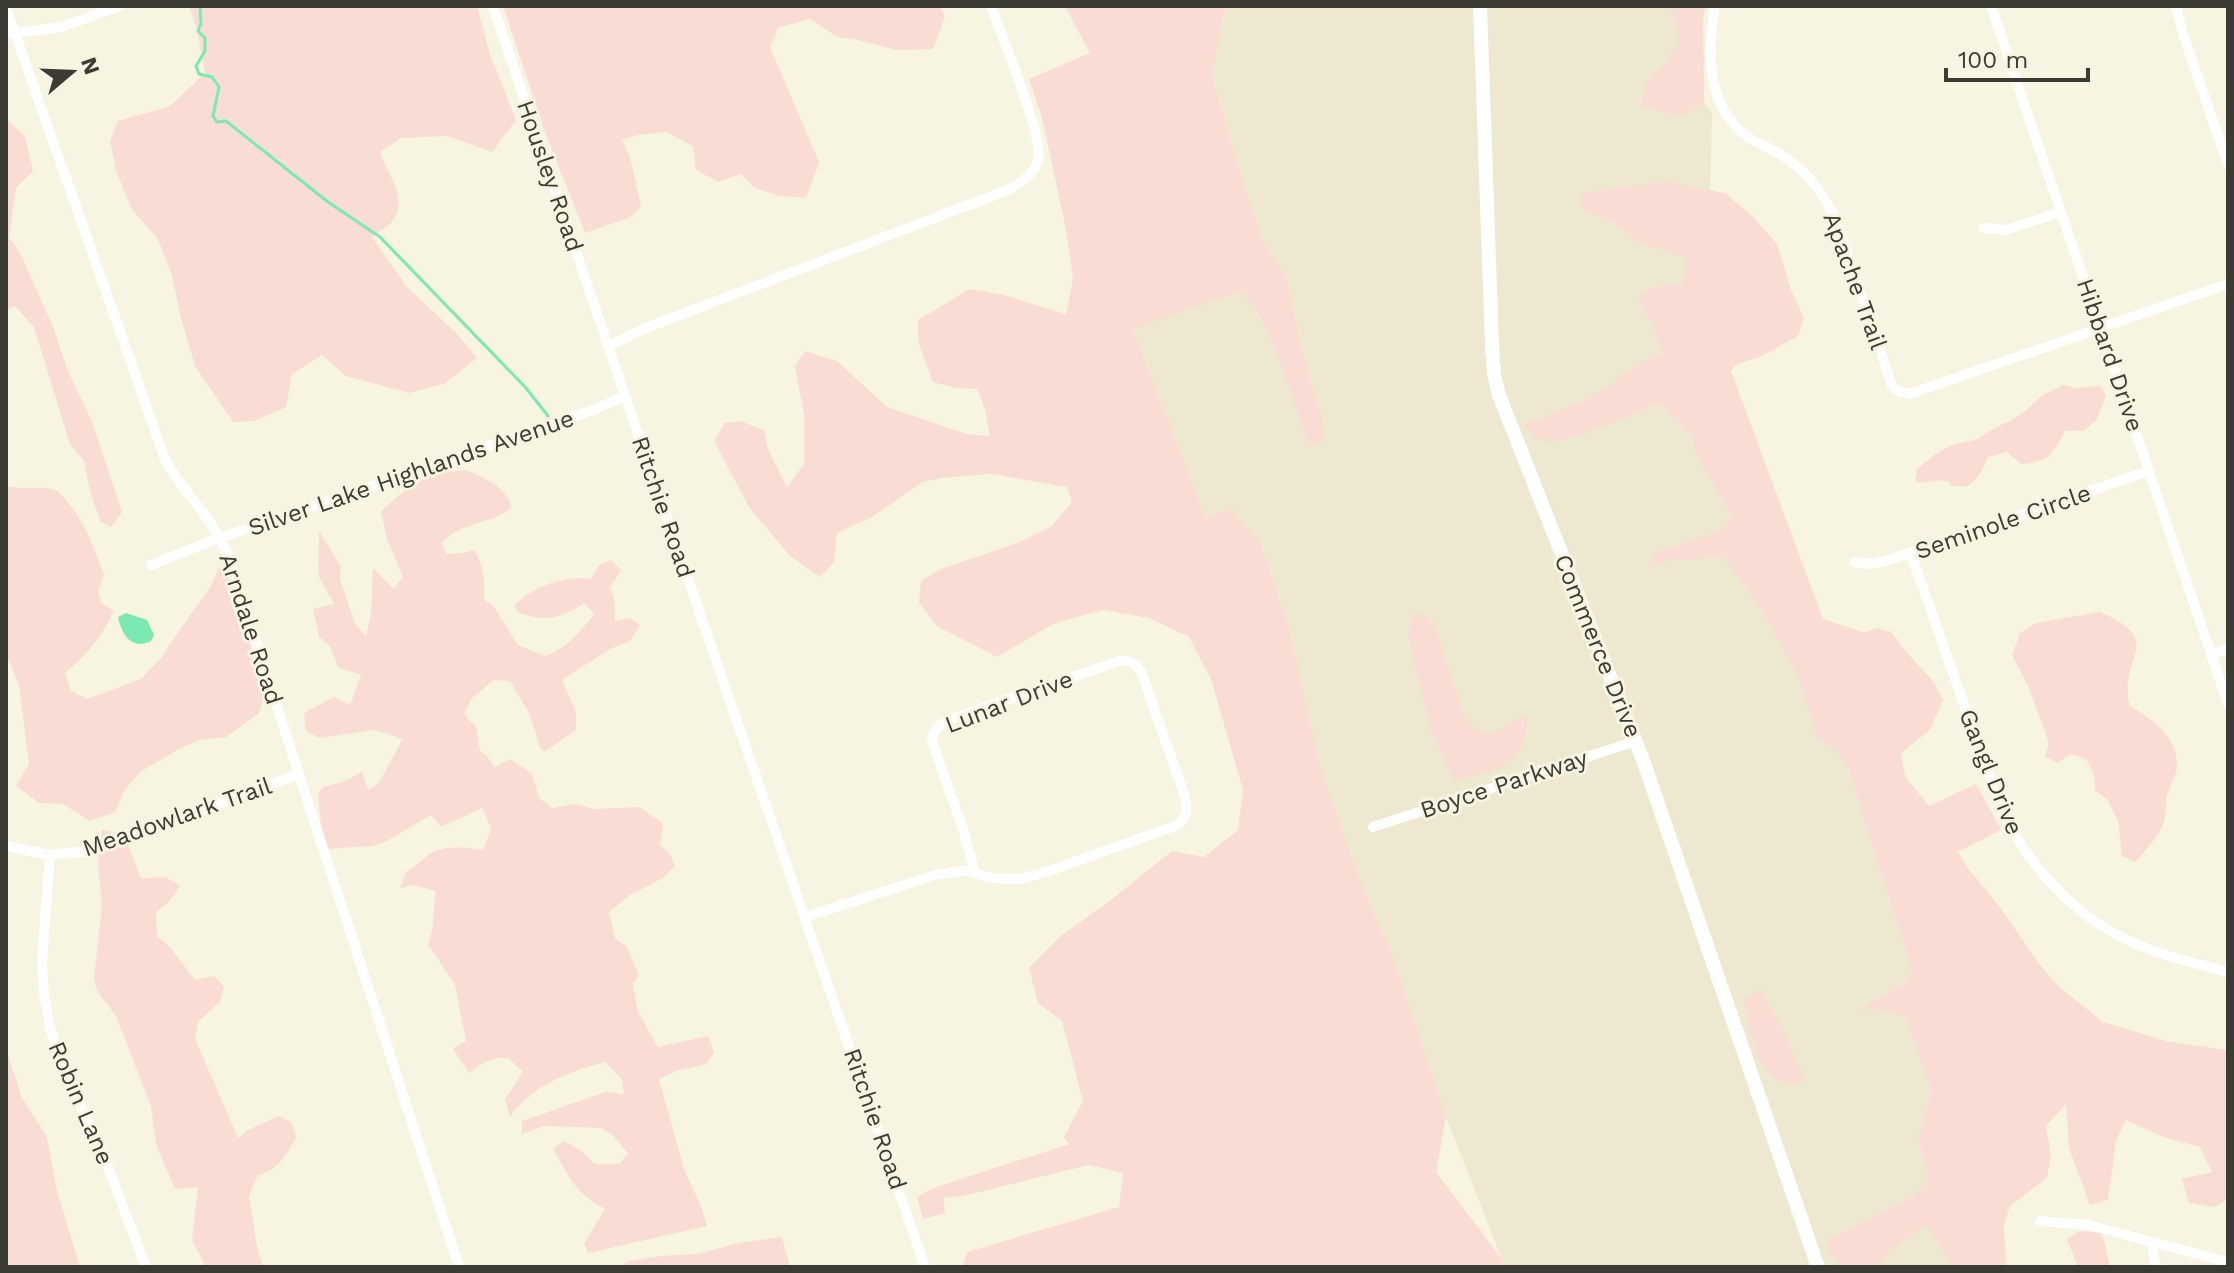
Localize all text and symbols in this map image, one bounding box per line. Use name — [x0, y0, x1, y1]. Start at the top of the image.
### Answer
north arrow — [32, 32, 112, 112]
scale bar — [1946, 32, 2088, 82]
text: 100 m — [1958, 46, 2028, 74]
text: N — [76, 54, 105, 77]
street label: Housley Road — [511, 97, 589, 255]
street label: Apache Trail — [1817, 209, 1893, 354]
street label: Hibbard Drive — [2071, 275, 2149, 435]
street label: Silver Lake Highlands Avenue — [244, 404, 578, 542]
street label: Ritchie Road — [626, 433, 700, 581]
street label: Seminole Circle — [1911, 479, 2095, 565]
street label: Arndale Road — [213, 550, 289, 708]
street label: Commerce Drive — [1548, 550, 1648, 742]
street label: Lunar Drive — [941, 665, 1077, 739]
street label: Gangl Drive — [1953, 705, 2029, 839]
street label: Boyce Parkway — [1417, 744, 1592, 824]
street label: Meadowlark Trail — [79, 771, 276, 862]
street label: Robin Lane — [43, 1037, 119, 1169]
street label: Ritchie Road — [838, 1045, 912, 1193]

